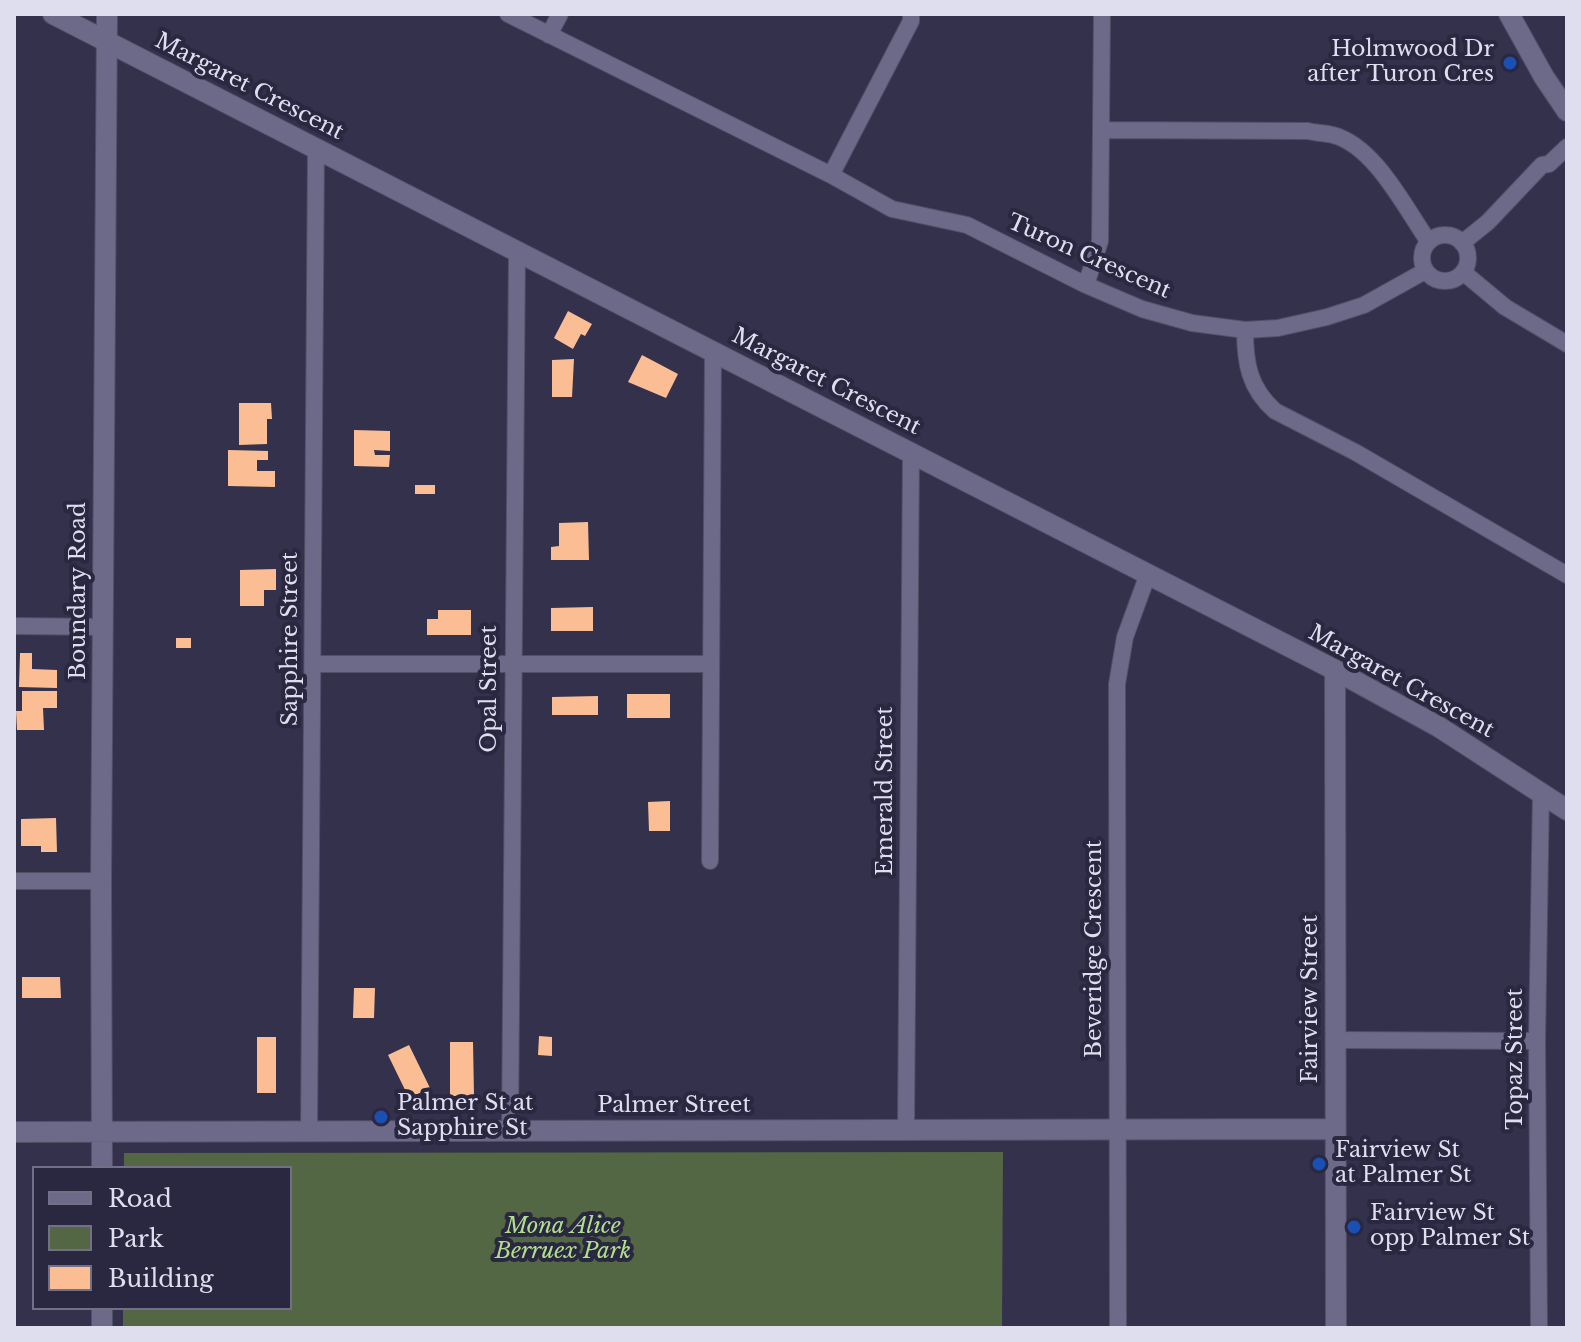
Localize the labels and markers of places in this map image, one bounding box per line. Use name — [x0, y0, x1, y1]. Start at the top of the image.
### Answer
place label: Holmwood Dr after Turon Cres — [1307, 37, 1494, 88]
marker: Holmwood Dr after Turon Cres — [1501, 54, 1519, 72]
place label: Palmer St at Sapphire St — [397, 1091, 533, 1142]
marker: Palmer St at Sapphire St — [372, 1108, 390, 1126]
place label: Fairview St at Palmer St — [1335, 1138, 1471, 1190]
marker: Fairview St at Palmer St — [1310, 1155, 1328, 1173]
place label: Fairview St opp Palmer St — [1370, 1201, 1530, 1252]
marker: Fairview St opp Palmer St — [1345, 1218, 1363, 1236]

